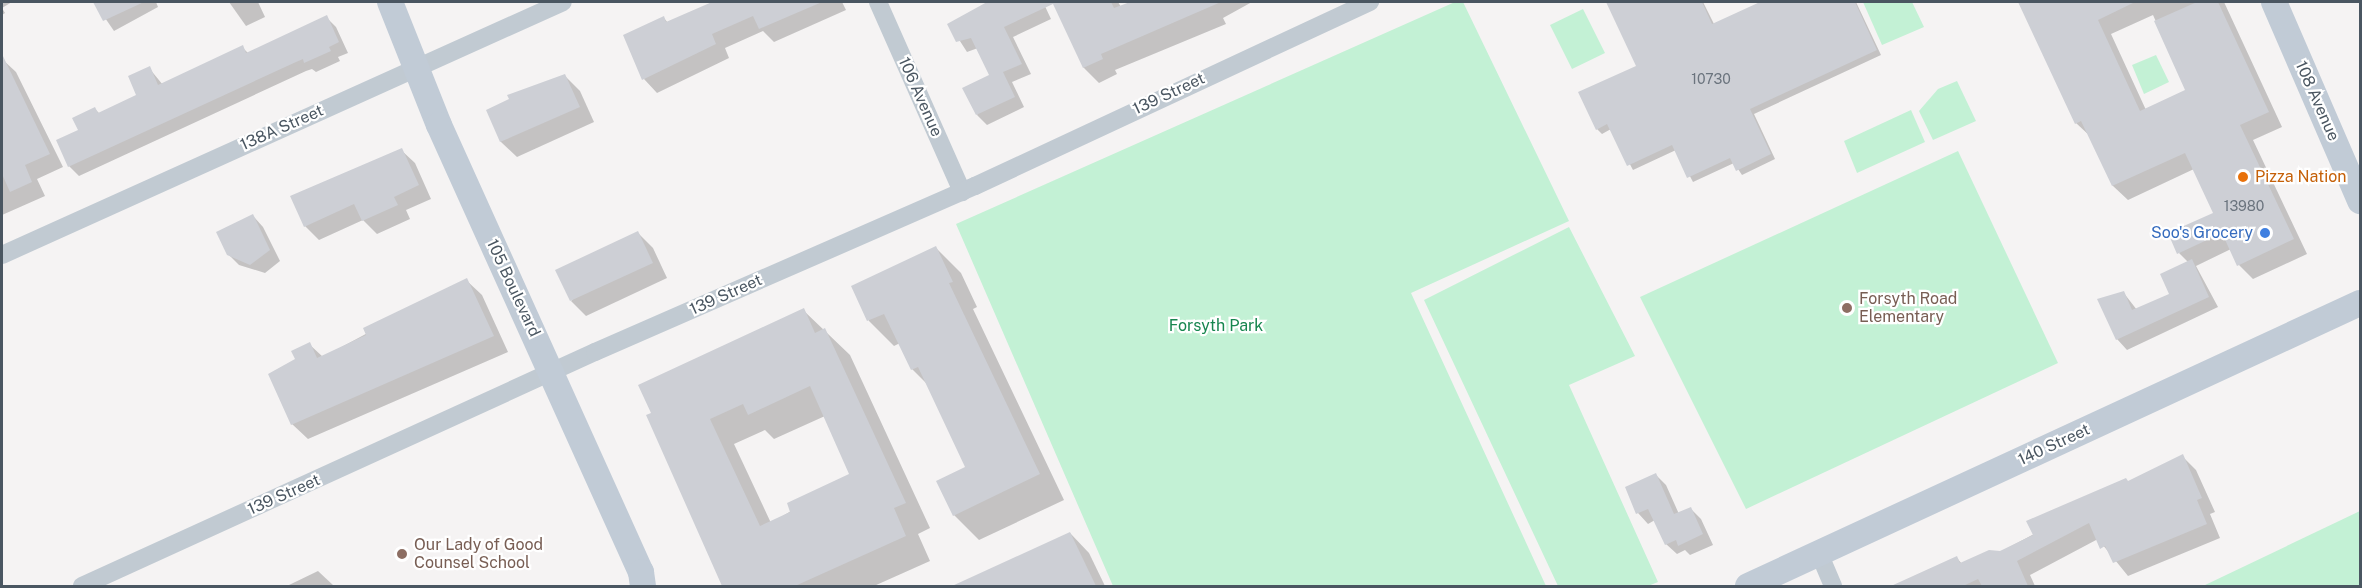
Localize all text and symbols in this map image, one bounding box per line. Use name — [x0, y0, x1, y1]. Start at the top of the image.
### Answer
street label: 106 Avenue — [894, 54, 946, 140]
street label: 108 Avenue — [2291, 58, 2343, 144]
street label: 139 Street — [1130, 69, 1208, 119]
house number: 10730 — [1691, 71, 1731, 87]
street label: 138A Street — [238, 101, 326, 155]
place label: Pizza Nation — [2255, 167, 2346, 187]
marker: Pizza Nation — [2236, 170, 2250, 184]
house number: 13980 — [2224, 198, 2264, 214]
place label: Soo's Grocery — [2151, 223, 2253, 243]
marker: Soo's Grocery — [2258, 226, 2272, 240]
street label: 105 Boulevard — [482, 236, 544, 340]
street label: 139 Street — [687, 271, 765, 319]
place label: Forsyth Road Elementary — [1859, 289, 1957, 327]
marker: Forsyth Road Elementary — [1840, 301, 1854, 315]
park label: Forsyth Park — [1169, 316, 1263, 336]
street label: 140 Street — [2015, 420, 2093, 470]
street label: 139 Street — [245, 471, 323, 519]
place label: Our Lady of Good Counsel School — [414, 535, 543, 573]
marker: Our Lady of Good Counsel School — [395, 547, 409, 561]

